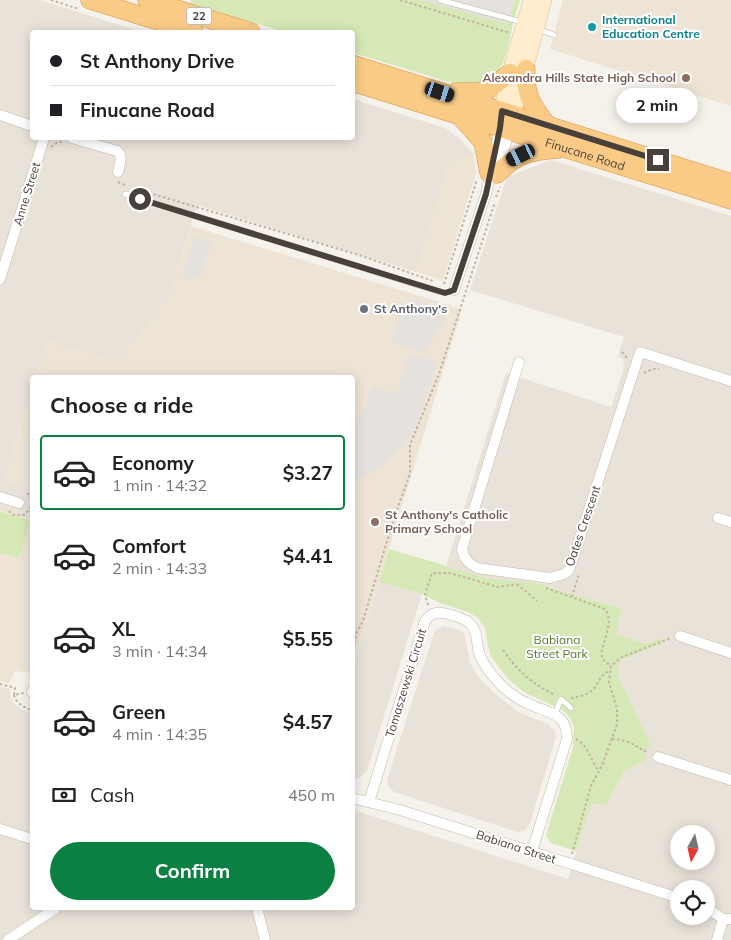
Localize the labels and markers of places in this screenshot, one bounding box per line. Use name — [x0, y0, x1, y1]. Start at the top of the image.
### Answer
place label: International Education Centre — [602, 12, 700, 41]
marker: International Education Centre — [586, 21, 598, 33]
place label: Alexandra Hills State High School — [482, 70, 676, 85]
marker: Alexandra Hills State High School — [680, 72, 692, 84]
place label: St Anthony's — [374, 301, 447, 316]
marker: St Anthony's — [358, 303, 370, 315]
place label: St Anthony's Catholic Primary School — [385, 507, 508, 536]
marker: St Anthony's Catholic Primary School — [369, 516, 381, 528]

